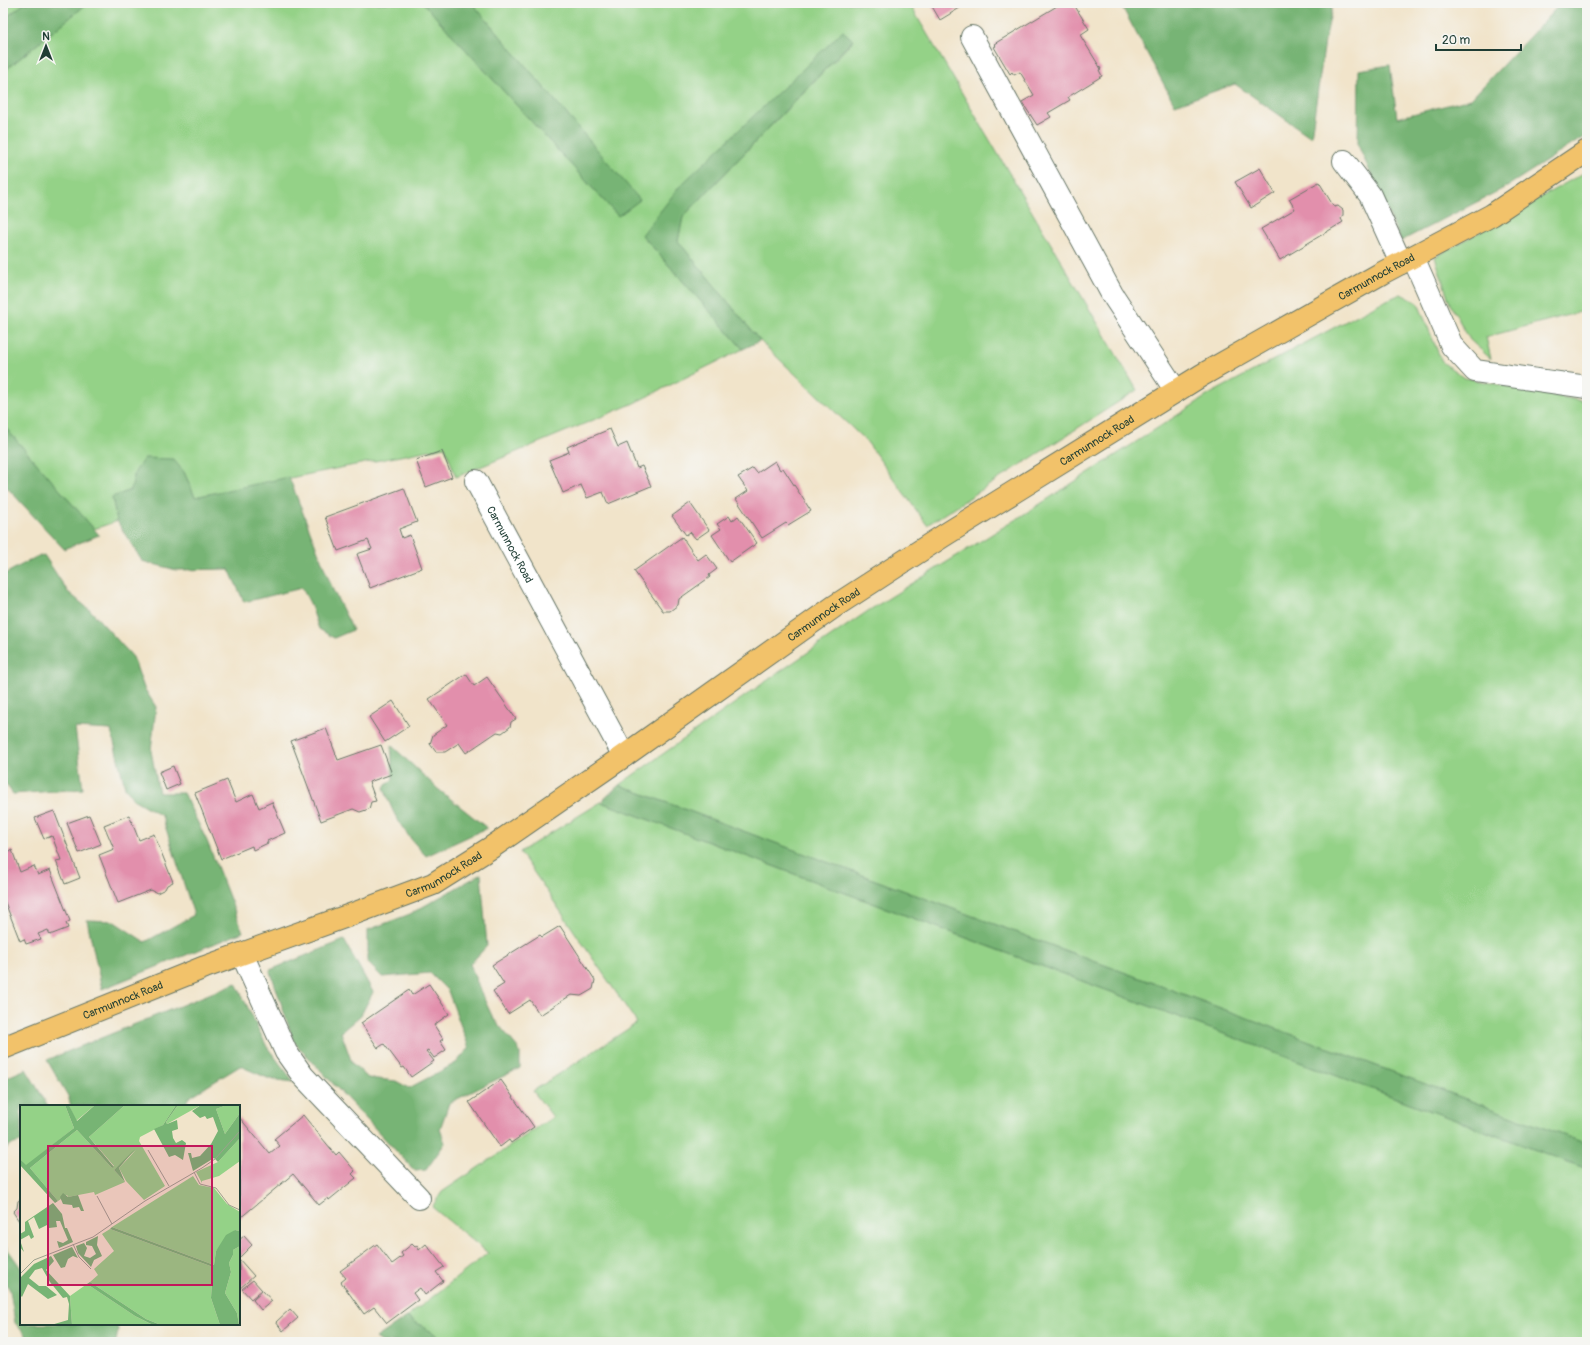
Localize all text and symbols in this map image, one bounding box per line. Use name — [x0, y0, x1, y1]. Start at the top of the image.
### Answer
north arrow — [26, 26, 66, 66]
scale bar — [1436, 26, 1521, 52]
text: N — [42, 30, 50, 43]
text: 20 m — [1442, 33, 1471, 48]
street label: Carmunnock Road — [1336, 251, 1417, 303]
street label: Carmunnock Road — [1058, 413, 1137, 469]
street label: Carmunnock Road — [484, 504, 536, 585]
street label: Carmunnock Road — [785, 585, 863, 645]
street label: Carmunnock Road — [404, 849, 484, 901]
street label: Carmunnock Road — [81, 979, 165, 1022]
inset map — [20, 1105, 240, 1325]

